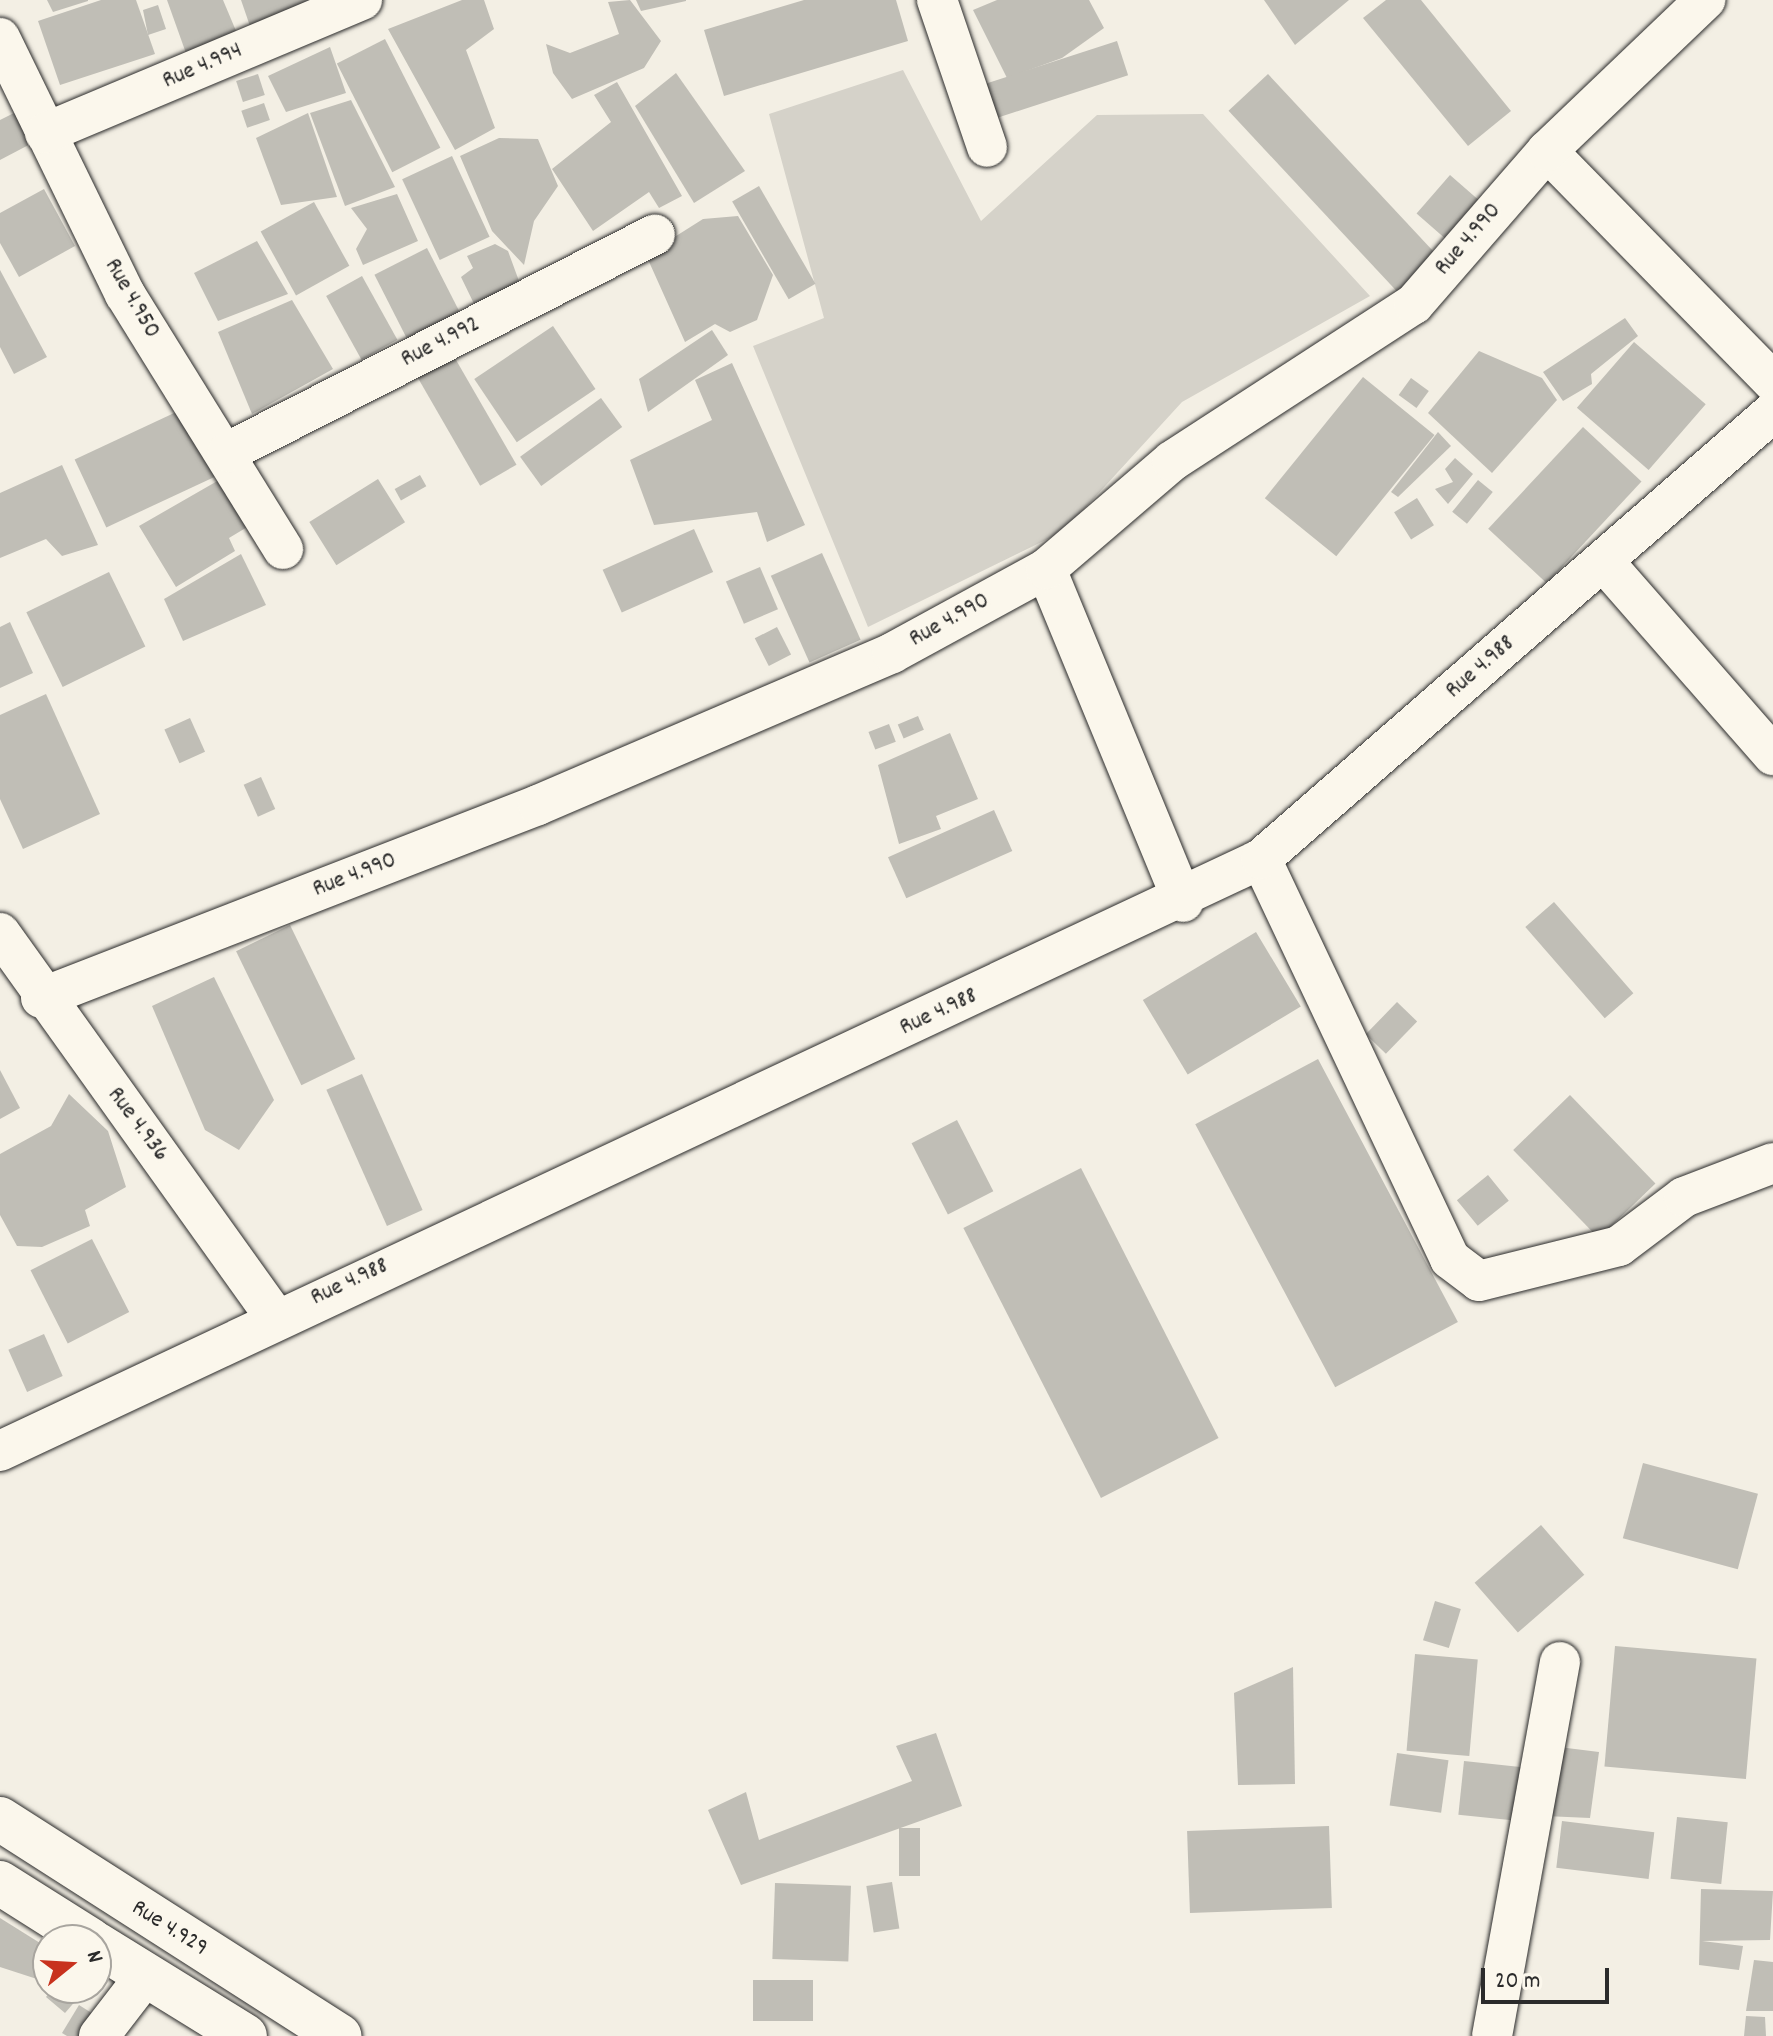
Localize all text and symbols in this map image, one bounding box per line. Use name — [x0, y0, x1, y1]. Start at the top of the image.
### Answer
street label: Rue 4.994 — [159, 37, 247, 97]
street label: Rue 4.990 — [1430, 198, 1508, 282]
street label: Rue 4.950 — [97, 254, 165, 344]
street label: Rue 4.992 — [397, 311, 485, 375]
street label: Rue 4.990 — [905, 587, 995, 655]
street label: Rue 4.988 — [1441, 630, 1521, 706]
street label: Rue 4.990 — [309, 847, 401, 905]
street label: Rue 4.988 — [896, 983, 982, 1043]
street label: Rue 4.936 — [100, 1082, 174, 1168]
street label: Rue 4.988 — [307, 1253, 393, 1313]
street label: Rue 4.929 — [126, 1894, 212, 1964]
north arrow — [32, 1924, 112, 2004]
text: N — [77, 1947, 110, 1967]
scale bar — [1485, 1952, 1613, 2002]
text: 20 m — [1495, 1965, 1541, 1999]

